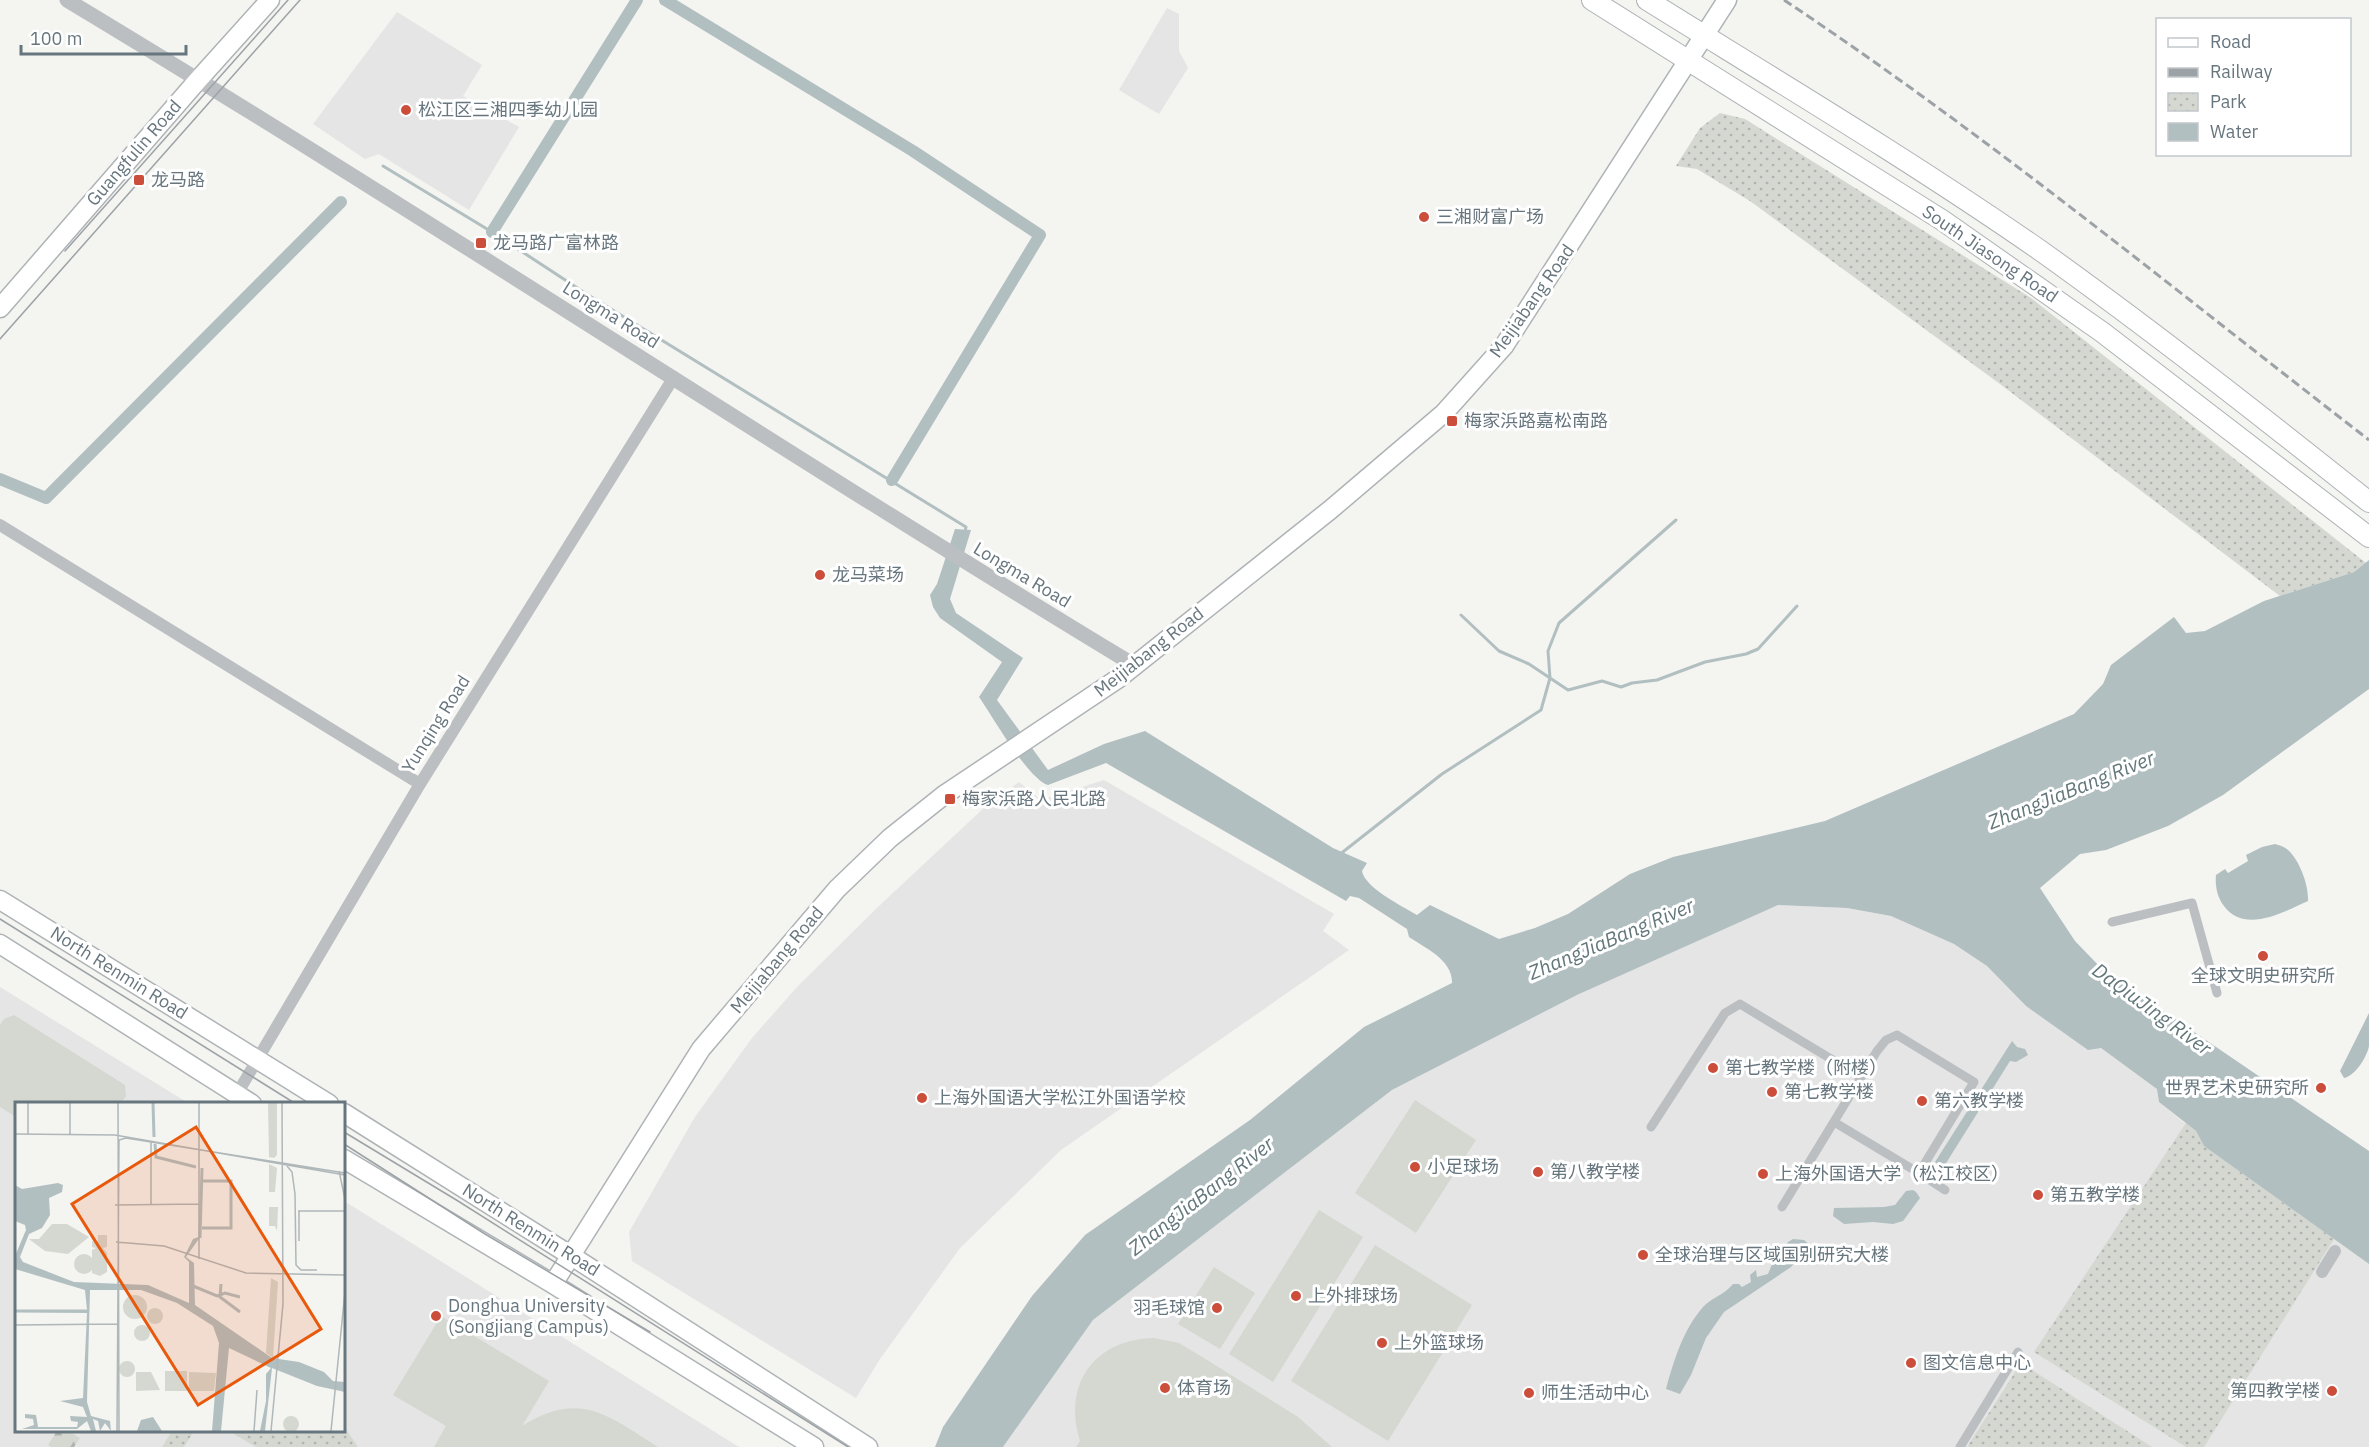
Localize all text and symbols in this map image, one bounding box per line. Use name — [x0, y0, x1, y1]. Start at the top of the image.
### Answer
scale bar — [21, 18, 186, 56]
legend — [2156, 18, 2351, 156]
text: 100 m — [30, 27, 82, 50]
text: Road — [2210, 30, 2251, 53]
text: Railway — [2210, 60, 2272, 83]
text: Park — [2210, 90, 2247, 113]
street label: Guangfulin Road — [81, 95, 186, 211]
place label: 松江区三湘四季幼儿园 — [418, 98, 598, 121]
marker: 松江区三湘四季幼儿园 — [399, 103, 413, 117]
text: Water — [2210, 120, 2259, 143]
place label: 龙马路 — [151, 168, 205, 191]
marker: 龙马路 — [132, 173, 146, 187]
street label: South Jiasong Road — [1918, 200, 2063, 308]
place label: 三湘财富广场 — [1436, 205, 1544, 228]
marker: 三湘财富广场 — [1417, 210, 1431, 224]
place label: 龙马路广富林路 — [493, 231, 619, 254]
marker: 龙马路广富林路 — [474, 236, 488, 250]
street label: Meijiabang Road — [1484, 240, 1579, 362]
street label: Longma Road — [559, 276, 664, 353]
place label: 梅家浜路嘉松南路 — [1464, 409, 1608, 432]
marker: 梅家浜路嘉松南路 — [1445, 414, 1459, 428]
street label: Longma Road — [969, 536, 1075, 613]
place label: 龙马菜场 — [832, 563, 904, 586]
marker: 龙马菜场 — [813, 568, 827, 582]
street label: Meijiabang Road — [1089, 602, 1208, 702]
street label: Yunqing Road — [396, 671, 475, 777]
water label: ZhangJiaBang River — [1982, 743, 2159, 836]
place label: 梅家浜路人民北路 — [962, 787, 1106, 810]
marker: 梅家浜路人民北路 — [943, 792, 957, 806]
water label: ZhangJiaBang River — [1523, 891, 1698, 986]
street label: Meijiabang Road — [725, 901, 828, 1018]
street label: North Renmin Road — [46, 921, 192, 1024]
marker: 全球文明史研究所 — [2256, 949, 2270, 963]
water label: DaQiuJing River — [2087, 956, 2218, 1061]
place label: 全球文明史研究所 — [2191, 964, 2335, 987]
place label: 第七教学楼（附楼） — [1725, 1056, 1887, 1079]
marker: 第七教学楼（附楼） — [1706, 1061, 1720, 1075]
place label: 世界艺术史研究所 — [2165, 1076, 2309, 1099]
place label: 第七教学楼 — [1784, 1080, 1874, 1103]
marker: 世界艺术史研究所 — [2314, 1081, 2328, 1095]
marker: 第七教学楼 — [1765, 1085, 1779, 1099]
place label: 上海外国语大学松江外国语学校 — [934, 1086, 1186, 1109]
place label: 第六教学楼 — [1934, 1089, 2024, 1112]
marker: 上海外国语大学松江外国语学校 — [915, 1091, 929, 1105]
marker: 第六教学楼 — [1915, 1094, 1929, 1108]
inset map — [15, 1102, 345, 1432]
water label: ZhangJiaBang River — [1122, 1130, 1280, 1262]
place label: 小足球场 — [1427, 1155, 1499, 1178]
marker: 小足球场 — [1408, 1160, 1422, 1174]
place label: 第八教学楼 — [1550, 1160, 1640, 1183]
place label: 上海外国语大学（松江校区） — [1775, 1162, 2009, 1185]
marker: 第八教学楼 — [1531, 1165, 1545, 1179]
marker: 上海外国语大学（松江校区） — [1756, 1167, 1770, 1181]
street label: North Renmin Road — [458, 1178, 604, 1281]
place label: 第五教学楼 — [2050, 1183, 2140, 1206]
marker: 第五教学楼 — [2031, 1188, 2045, 1202]
place label: 全球治理与区域国别研究大楼 — [1655, 1243, 1889, 1266]
marker: 全球治理与区域国别研究大楼 — [1636, 1248, 1650, 1262]
place label: 上外排球场 — [1308, 1284, 1398, 1307]
marker: 上外排球场 — [1289, 1289, 1303, 1303]
place label: Donghua University (Songjiang Campus) — [448, 1294, 609, 1338]
place label: 羽毛球馆 — [1133, 1296, 1205, 1319]
marker: 羽毛球馆 — [1210, 1301, 1224, 1315]
marker: Donghua University (Songjiang Campus) — [429, 1309, 443, 1323]
place label: 上外篮球场 — [1394, 1331, 1484, 1354]
marker: 上外篮球场 — [1375, 1336, 1389, 1350]
place label: 图文信息中心 — [1923, 1351, 2031, 1374]
marker: 图文信息中心 — [1904, 1356, 1918, 1370]
place label: 体育场 — [1177, 1376, 1231, 1399]
place label: 第四教学楼 — [2230, 1379, 2320, 1402]
marker: 体育场 — [1158, 1381, 1172, 1395]
place label: 师生活动中心 — [1541, 1381, 1649, 1404]
marker: 第四教学楼 — [2325, 1384, 2339, 1398]
marker: 师生活动中心 — [1522, 1386, 1536, 1400]

